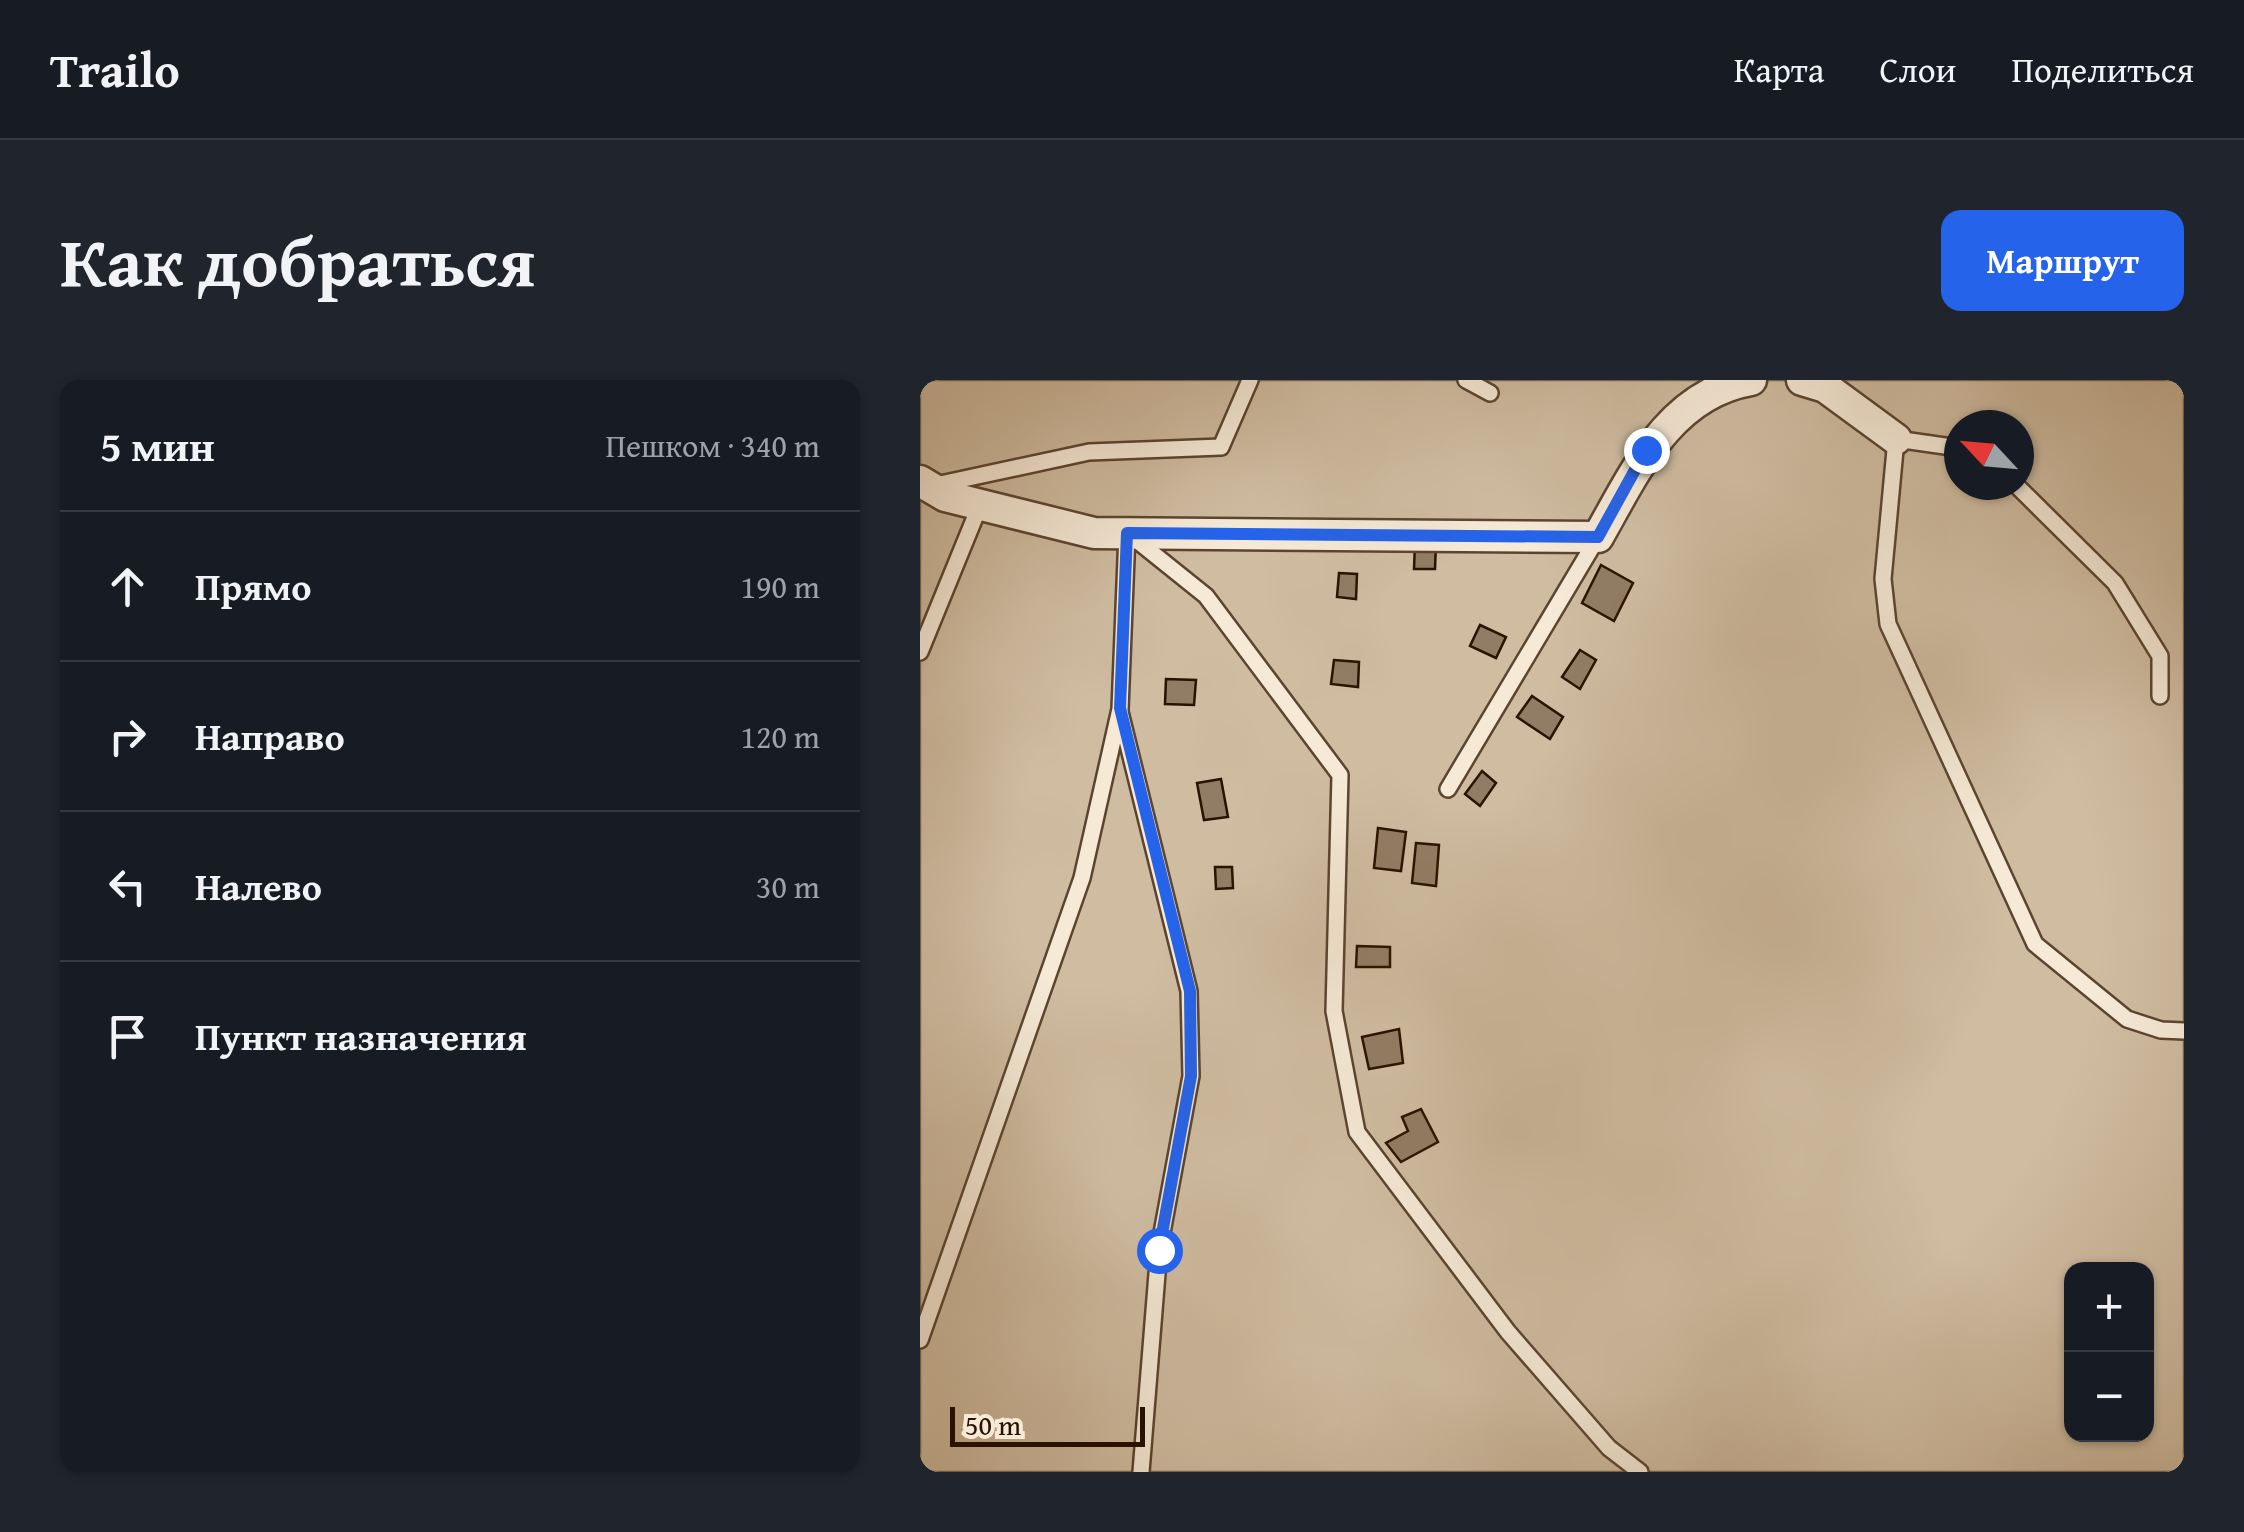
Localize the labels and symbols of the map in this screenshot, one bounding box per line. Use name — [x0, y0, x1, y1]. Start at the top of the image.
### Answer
north arrow — [1944, 410, 2034, 500]
route end — [1624, 428, 1670, 474]
route start — [1137, 1228, 1183, 1274]
scale bar — [950, 1402, 1145, 1446]

